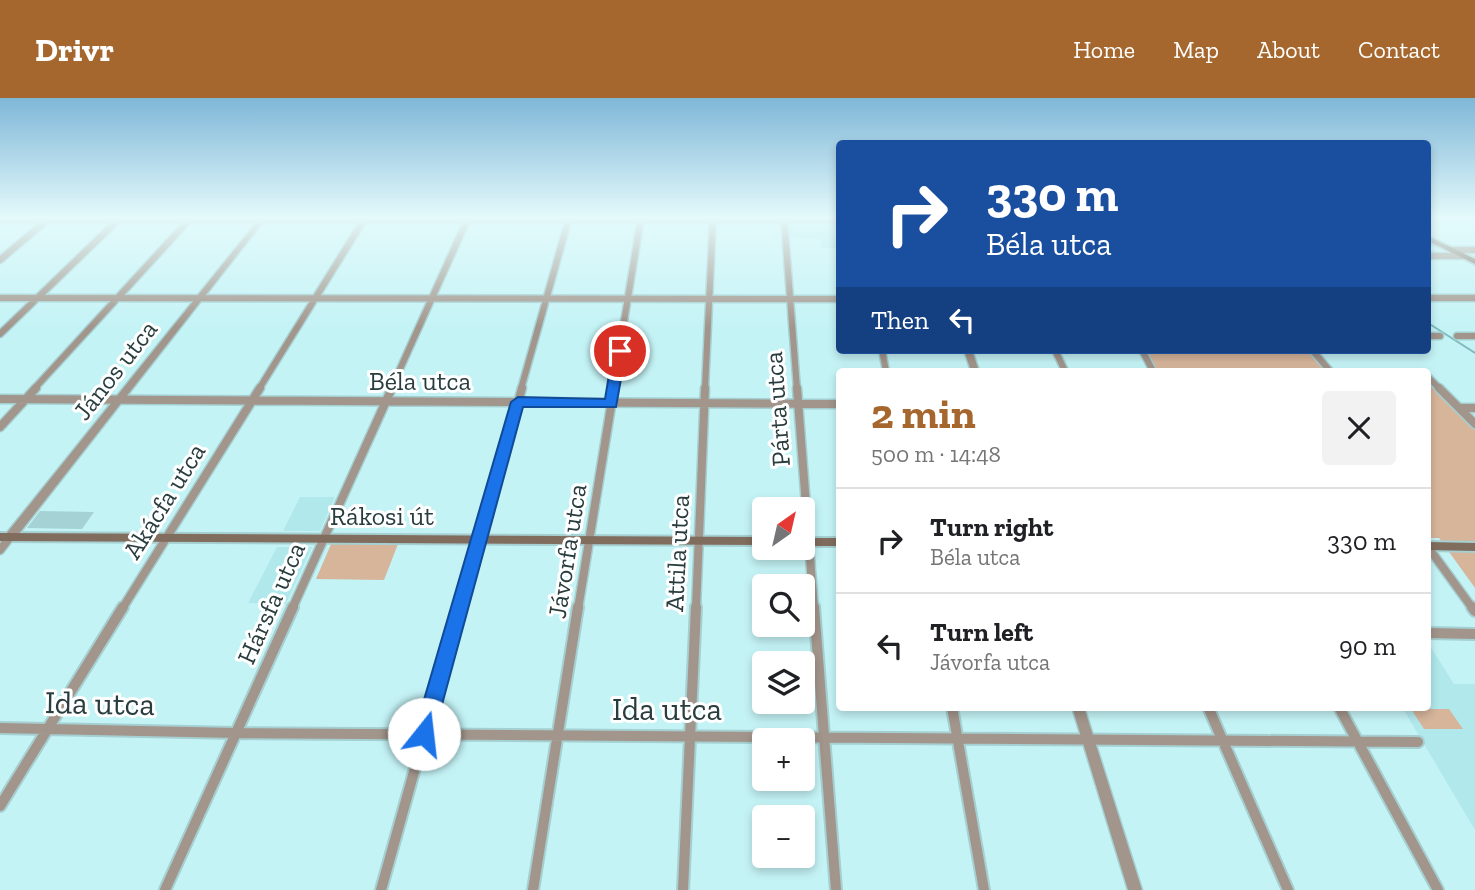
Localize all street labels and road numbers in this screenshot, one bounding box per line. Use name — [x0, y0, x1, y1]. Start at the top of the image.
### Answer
street label: János utca — [66, 313, 164, 426]
street label: Párta utca — [757, 350, 797, 468]
street label: Béla utca — [369, 365, 471, 397]
street label: Akácfa utca — [116, 437, 212, 565]
street label: Jávorfa utca — [541, 481, 593, 621]
street label: Attila utca — [658, 493, 696, 612]
street label: Rákosi út — [330, 500, 434, 532]
street label: Hársfa utca — [230, 537, 312, 669]
street label: Ida utca — [45, 683, 155, 723]
street label: Ida utca — [612, 690, 722, 728]

